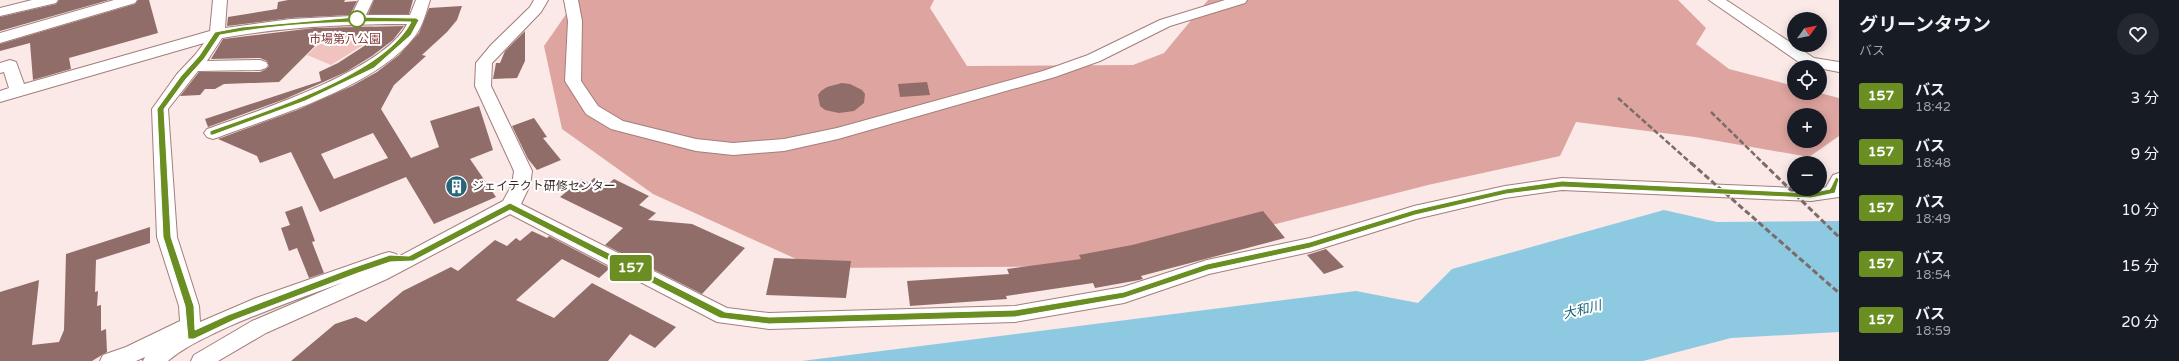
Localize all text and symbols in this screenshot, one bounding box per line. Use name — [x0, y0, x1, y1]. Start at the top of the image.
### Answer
unlabelled marker — [348, 10, 366, 28]
north arrow — [1787, 12, 1827, 52]
map controls — [1787, 12, 1827, 196]
button: heart — [2117, 13, 2159, 55]
text: グリーンタウン — [1859, 14, 1991, 36]
park label: 市場第八公園 — [309, 32, 381, 46]
text: バス — [1859, 43, 1885, 59]
button: locate — [1787, 60, 1827, 100]
text: バス — [1915, 81, 1945, 99]
text: 157 — [1868, 87, 1894, 104]
text: 3 分 — [2131, 89, 2159, 107]
text: 18:42 — [1915, 99, 1951, 115]
button: + — [1787, 108, 1827, 148]
text: バス — [1915, 137, 1945, 155]
text: 157 — [1868, 143, 1894, 160]
text: 9 分 — [2131, 145, 2159, 163]
text: 18:48 — [1915, 155, 1951, 171]
button: − — [1787, 156, 1827, 196]
building icon: ジェイテクト研修センター — [444, 173, 470, 199]
place label: ジェイテクト研修センター — [472, 179, 616, 193]
text: バス — [1915, 193, 1945, 211]
text: 157 — [1868, 199, 1894, 216]
text: 10 分 — [2121, 201, 2159, 219]
text: 18:49 — [1915, 211, 1951, 227]
text: バス — [1915, 249, 1945, 267]
line badge: 157 — [608, 255, 654, 281]
text: 157 — [1868, 255, 1894, 272]
text: 15 分 — [2121, 257, 2159, 275]
text: 157 — [618, 259, 644, 276]
text: 18:54 — [1915, 267, 1951, 283]
water label: 大和川 — [1561, 297, 1605, 322]
text: バス — [1915, 305, 1945, 323]
text: 157 — [1868, 311, 1894, 328]
text: 20 分 — [2121, 313, 2159, 331]
text: 18:59 — [1915, 323, 1951, 339]

